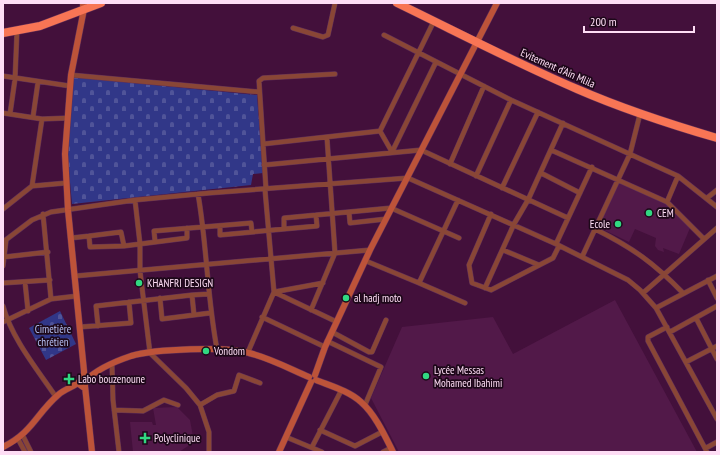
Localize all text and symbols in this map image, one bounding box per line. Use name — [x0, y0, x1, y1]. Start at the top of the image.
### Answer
scale bar — [584, 8, 694, 34]
text: 200 m — [590, 14, 617, 29]
street label: Evitement d'Ain Mlila — [519, 45, 597, 91]
place label: CEM — [657, 206, 674, 220]
marker: CEM — [644, 208, 654, 218]
place label: Ecole — [590, 217, 610, 231]
marker: Ecole — [613, 219, 623, 229]
place label: KHANFRI DESIGN — [147, 276, 213, 290]
marker: KHANFRI DESIGN — [134, 278, 144, 288]
place label: al hadj moto — [354, 291, 402, 305]
marker: al hadj moto — [341, 293, 351, 303]
park label: Cimetière chrétien — [35, 322, 72, 349]
place label: Vondom — [213, 344, 245, 358]
marker: Vondom — [201, 346, 211, 356]
place label: Lycée Messas Mohamed Ibahimi — [434, 363, 502, 390]
marker: Lycée Messas Mohamed Ibahimi — [421, 371, 431, 381]
place label: Labo bouzenoune — [78, 372, 146, 386]
marker: Labo bouzenoune — [63, 373, 75, 385]
place label: Polyclinique — [154, 431, 201, 445]
marker: Polyclinique — [139, 432, 151, 444]

